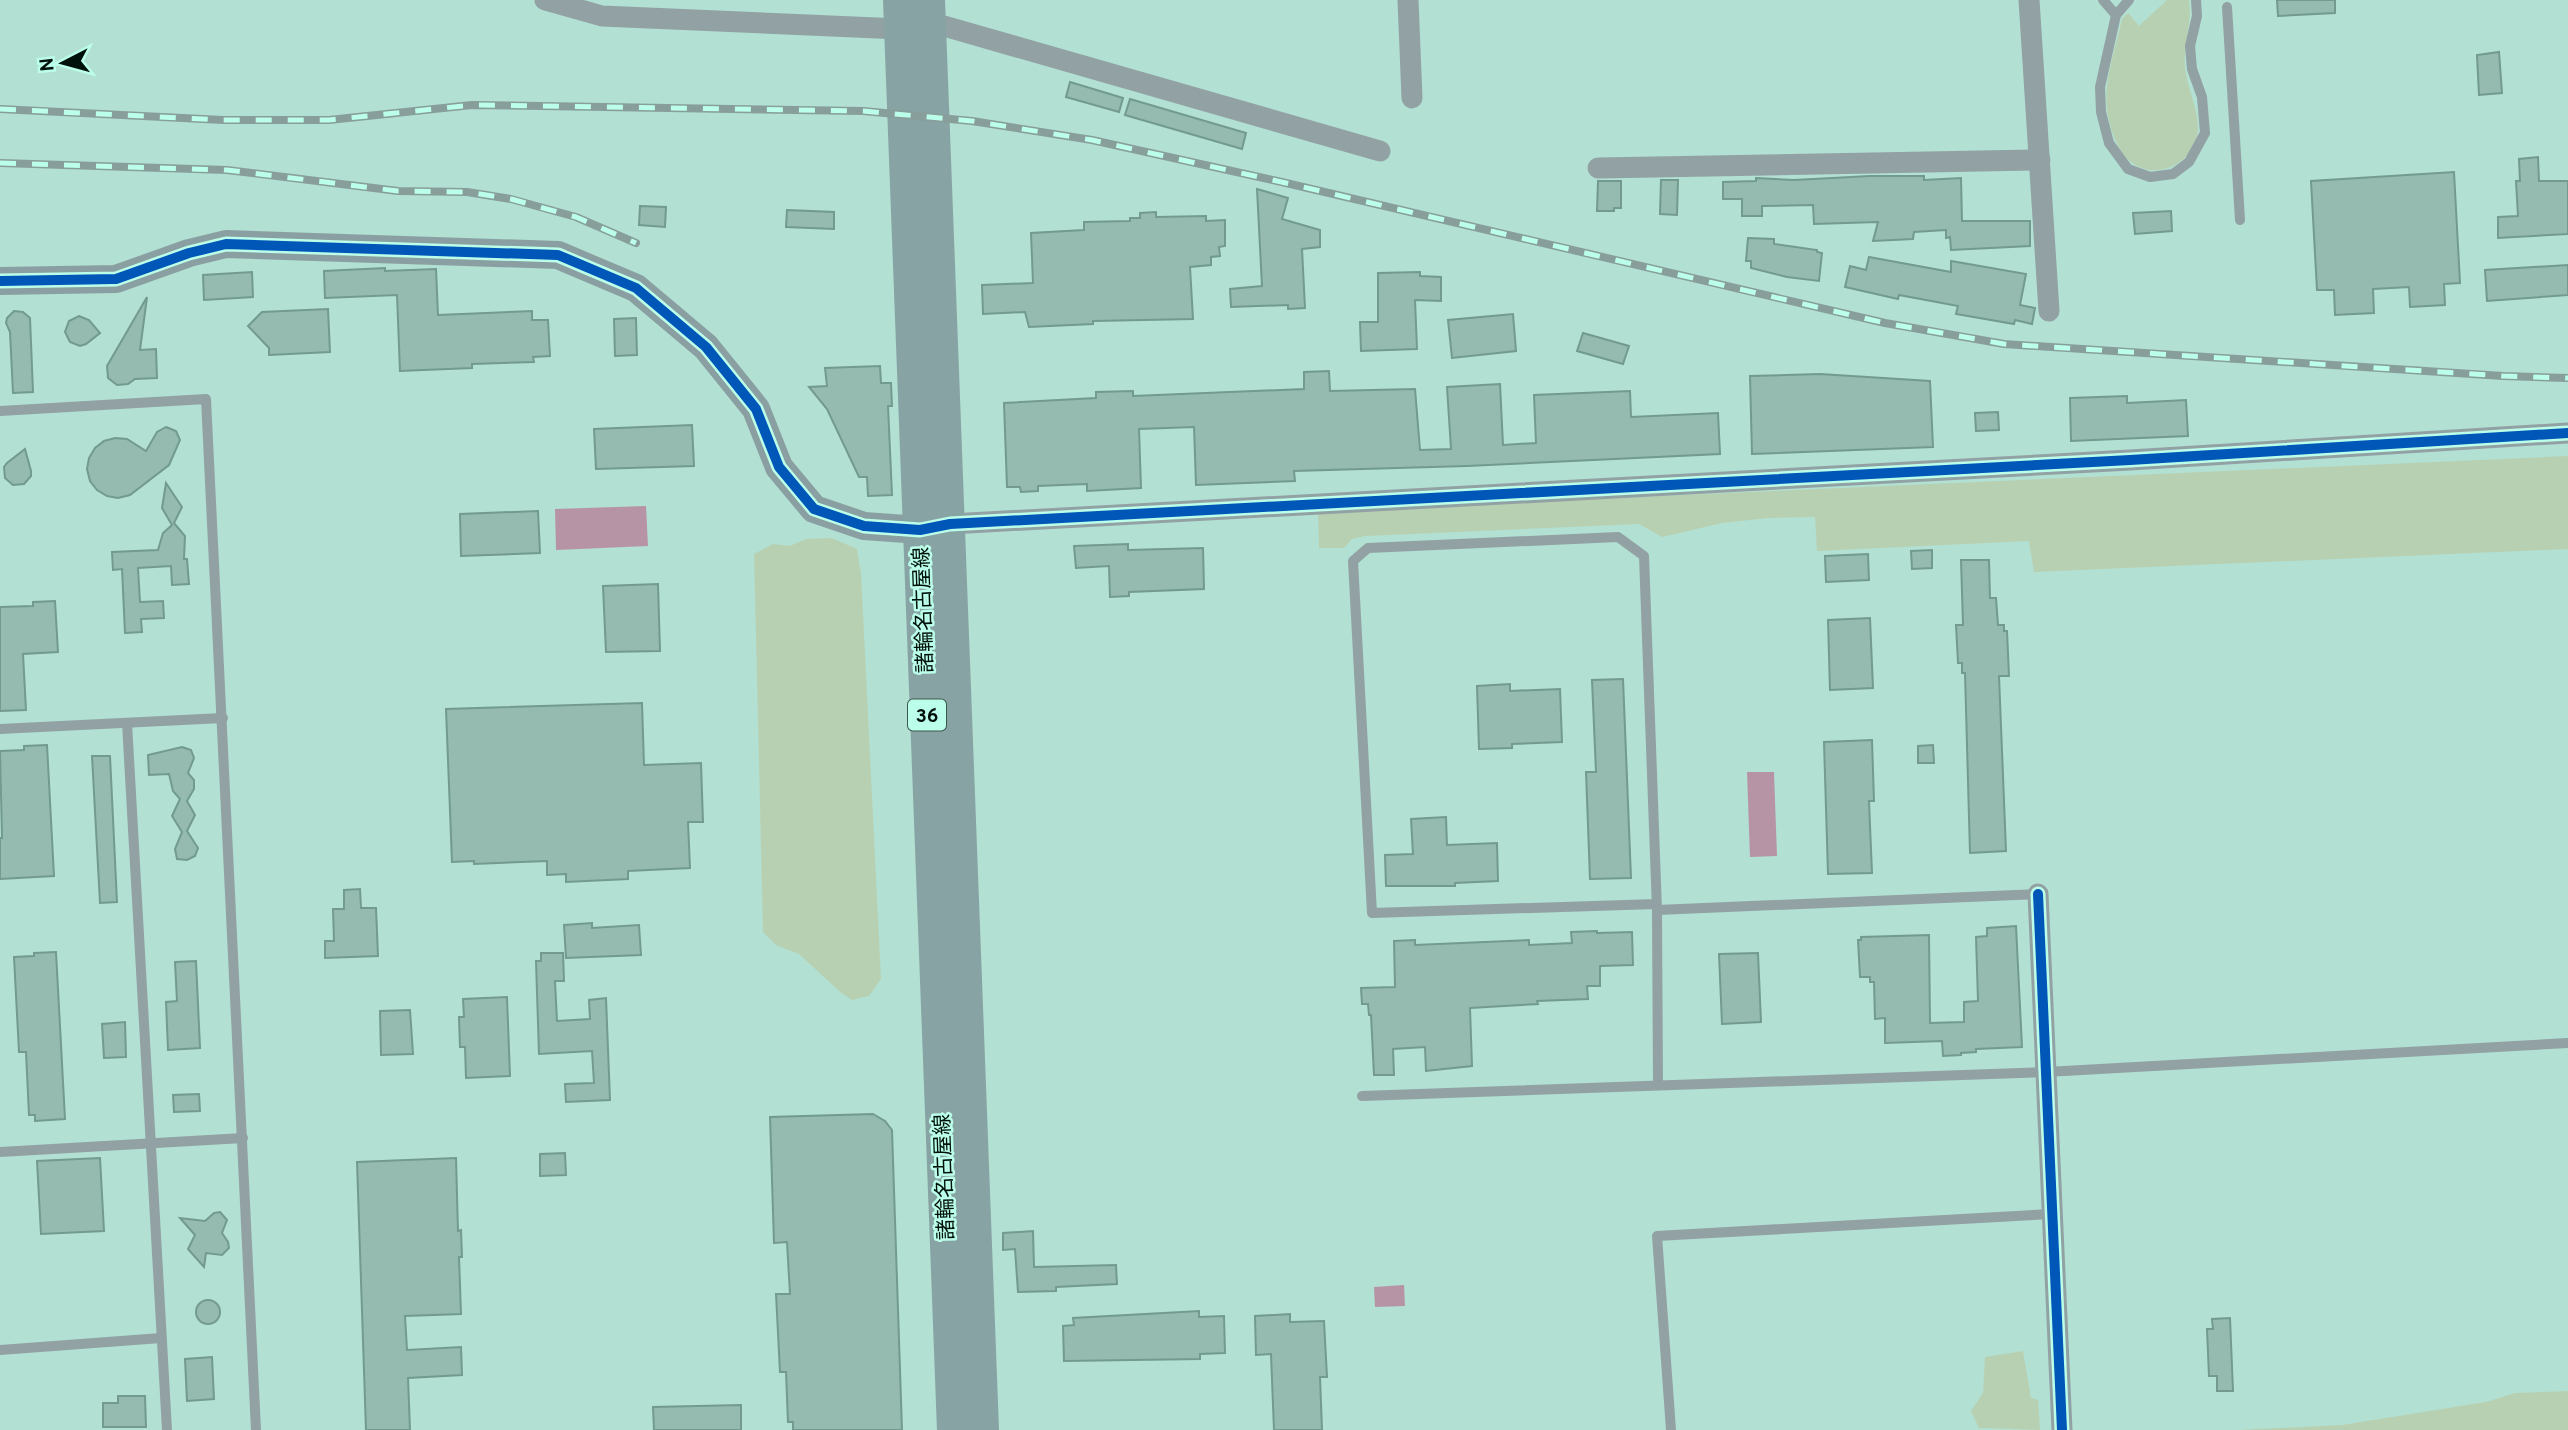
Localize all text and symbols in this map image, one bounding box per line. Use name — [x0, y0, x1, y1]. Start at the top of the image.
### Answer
north arrow — [28, 28, 98, 98]
text: N — [35, 57, 61, 73]
street label: 諸輪名古屋線 — [909, 547, 940, 673]
road number: 36 — [908, 700, 946, 730]
street label: 諸輪名古屋線 — [930, 1114, 961, 1240]

